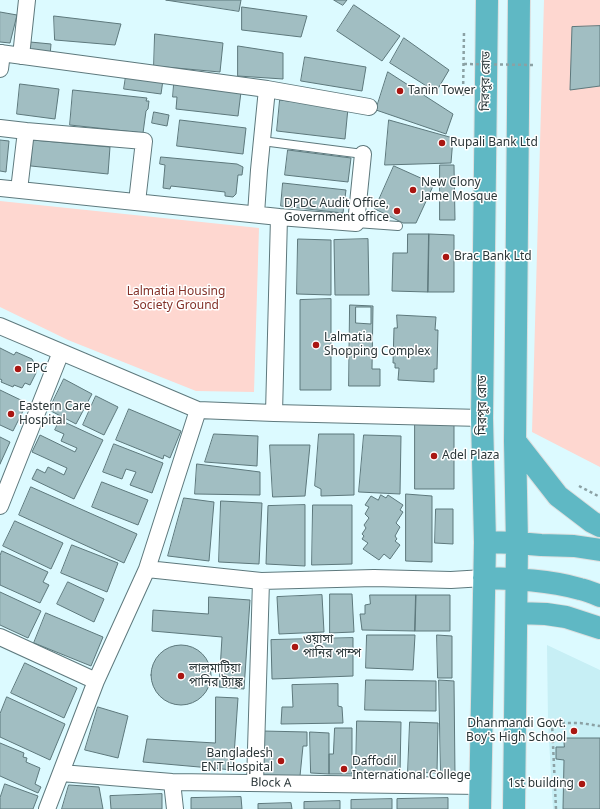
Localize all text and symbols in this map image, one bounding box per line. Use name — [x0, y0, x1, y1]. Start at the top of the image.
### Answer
street label: মিরপুর রোড — [478, 51, 494, 111]
place label: Tanin Tower — [408, 84, 475, 98]
marker: Tanin Tower — [395, 86, 405, 96]
place label: Rupali Bank Ltd — [450, 136, 538, 150]
marker: Rupali Bank Ltd — [437, 138, 447, 148]
place label: New Clony Jame Mosque — [421, 176, 498, 204]
marker: New Clony Jame Mosque — [408, 185, 418, 195]
place label: DPDC Audit Office, Government office — [284, 197, 389, 225]
marker: DPDC Audit Office, Government office — [392, 206, 402, 216]
place label: Brac Bank Ltd — [454, 250, 532, 264]
marker: Brac Bank Ltd — [441, 252, 451, 262]
park label: Lalmatia Housing Society Ground — [127, 285, 225, 313]
place label: Lalmatia Shopping Complex — [324, 331, 430, 359]
marker: Lalmatia Shopping Complex — [311, 340, 321, 350]
place label: EPC — [26, 362, 48, 376]
marker: EPC — [13, 364, 23, 374]
street label: মিরপুর রোড — [476, 375, 490, 435]
place label: Eastern Care Hospital — [19, 400, 91, 428]
marker: Eastern Care Hospital — [6, 409, 16, 419]
place label: Adel Plaza — [442, 449, 499, 463]
marker: Adel Plaza — [429, 451, 439, 461]
place label: ওয়াসা পানির পাম্প — [303, 633, 361, 661]
marker: ওয়াসা পানির পাম্প — [290, 642, 300, 652]
place label: লালমাটিয়া পানির ট্যাঙ্ক — [189, 662, 243, 690]
marker: লালমাটিয়া পানির ট্যাঙ্ক — [176, 671, 186, 681]
place label: Dhanmandi Govt. Boy's High School — [466, 717, 566, 745]
marker: Dhanmandi Govt. Boy's High School — [569, 726, 579, 736]
place label: Bangladesh ENT Hospital — [201, 747, 273, 775]
place label: Daffodil International College — [352, 755, 471, 783]
marker: Bangladesh ENT Hospital — [276, 756, 286, 766]
marker: Daffodil International College — [339, 764, 349, 774]
street label: Block A — [250, 775, 292, 791]
place label: 1st building — [508, 777, 574, 791]
marker: 1st building — [577, 779, 587, 789]

